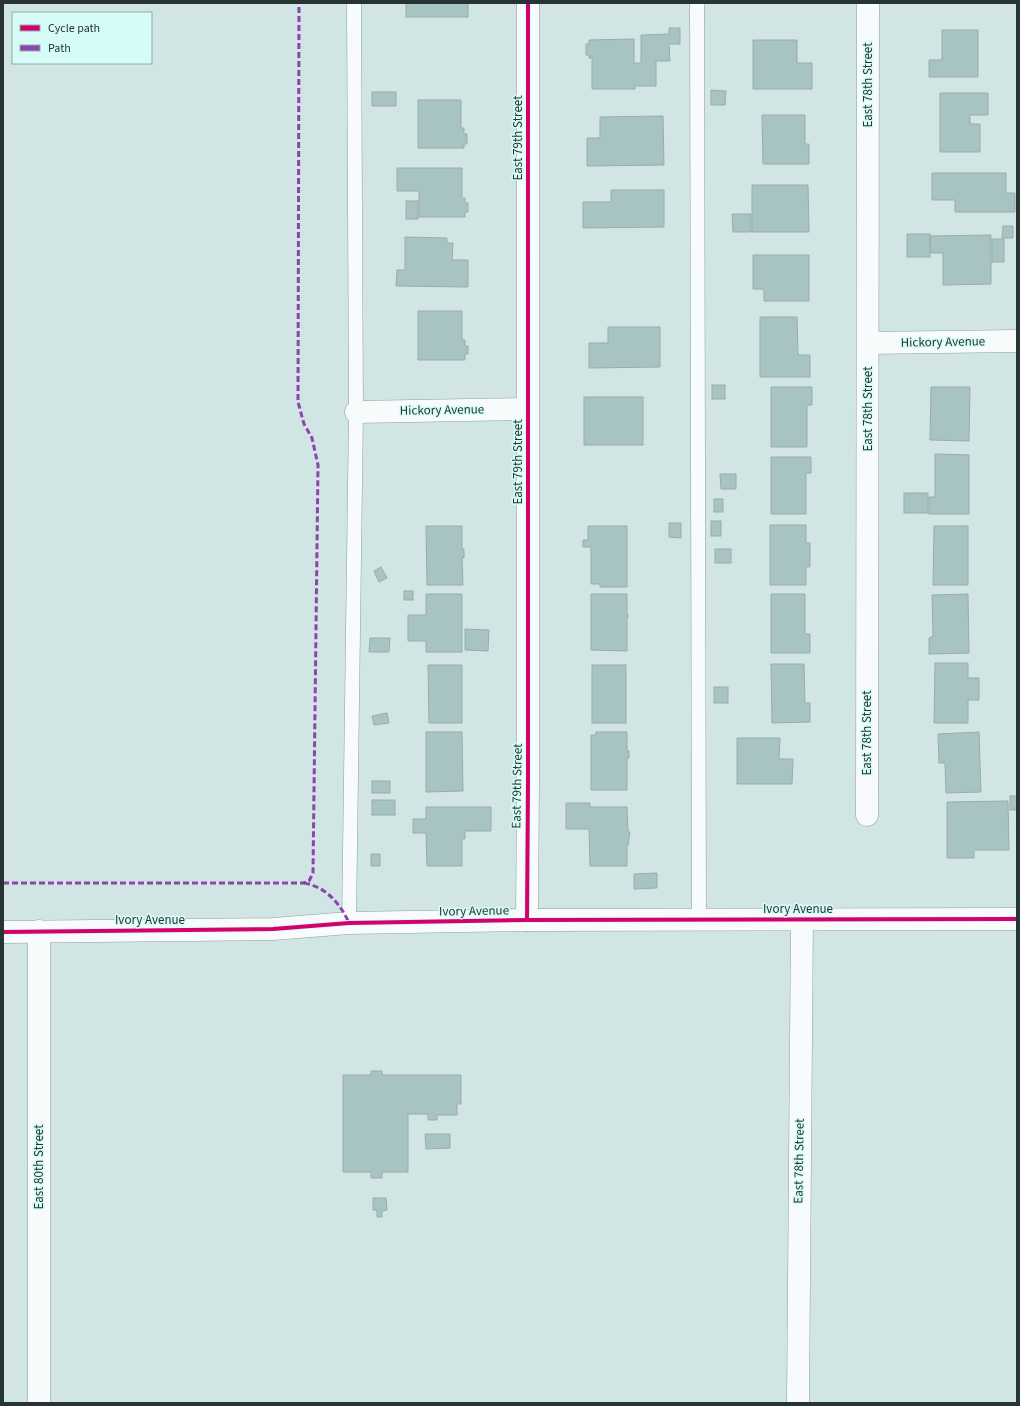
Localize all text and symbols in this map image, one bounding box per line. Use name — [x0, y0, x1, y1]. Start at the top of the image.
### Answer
legend — [12, 12, 152, 64]
text: Cycle path — [48, 20, 100, 37]
text: Path — [48, 40, 71, 57]
street label: East 78th Street — [859, 42, 877, 128]
street label: East 79th Street — [509, 95, 527, 181]
street label: Hickory Avenue — [901, 332, 985, 352]
street label: East 78th Street — [859, 366, 877, 452]
street label: Hickory Avenue — [400, 400, 484, 420]
street label: East 79th Street — [509, 419, 527, 505]
street label: East 78th Street — [858, 690, 876, 776]
street label: East 79th Street — [507, 743, 527, 829]
street label: Ivory Avenue — [763, 900, 833, 918]
street label: Ivory Avenue — [439, 901, 509, 921]
street label: Ivory Avenue — [115, 911, 185, 929]
street label: East 78th Street — [789, 1118, 809, 1204]
street label: East 80th Street — [30, 1124, 48, 1210]

